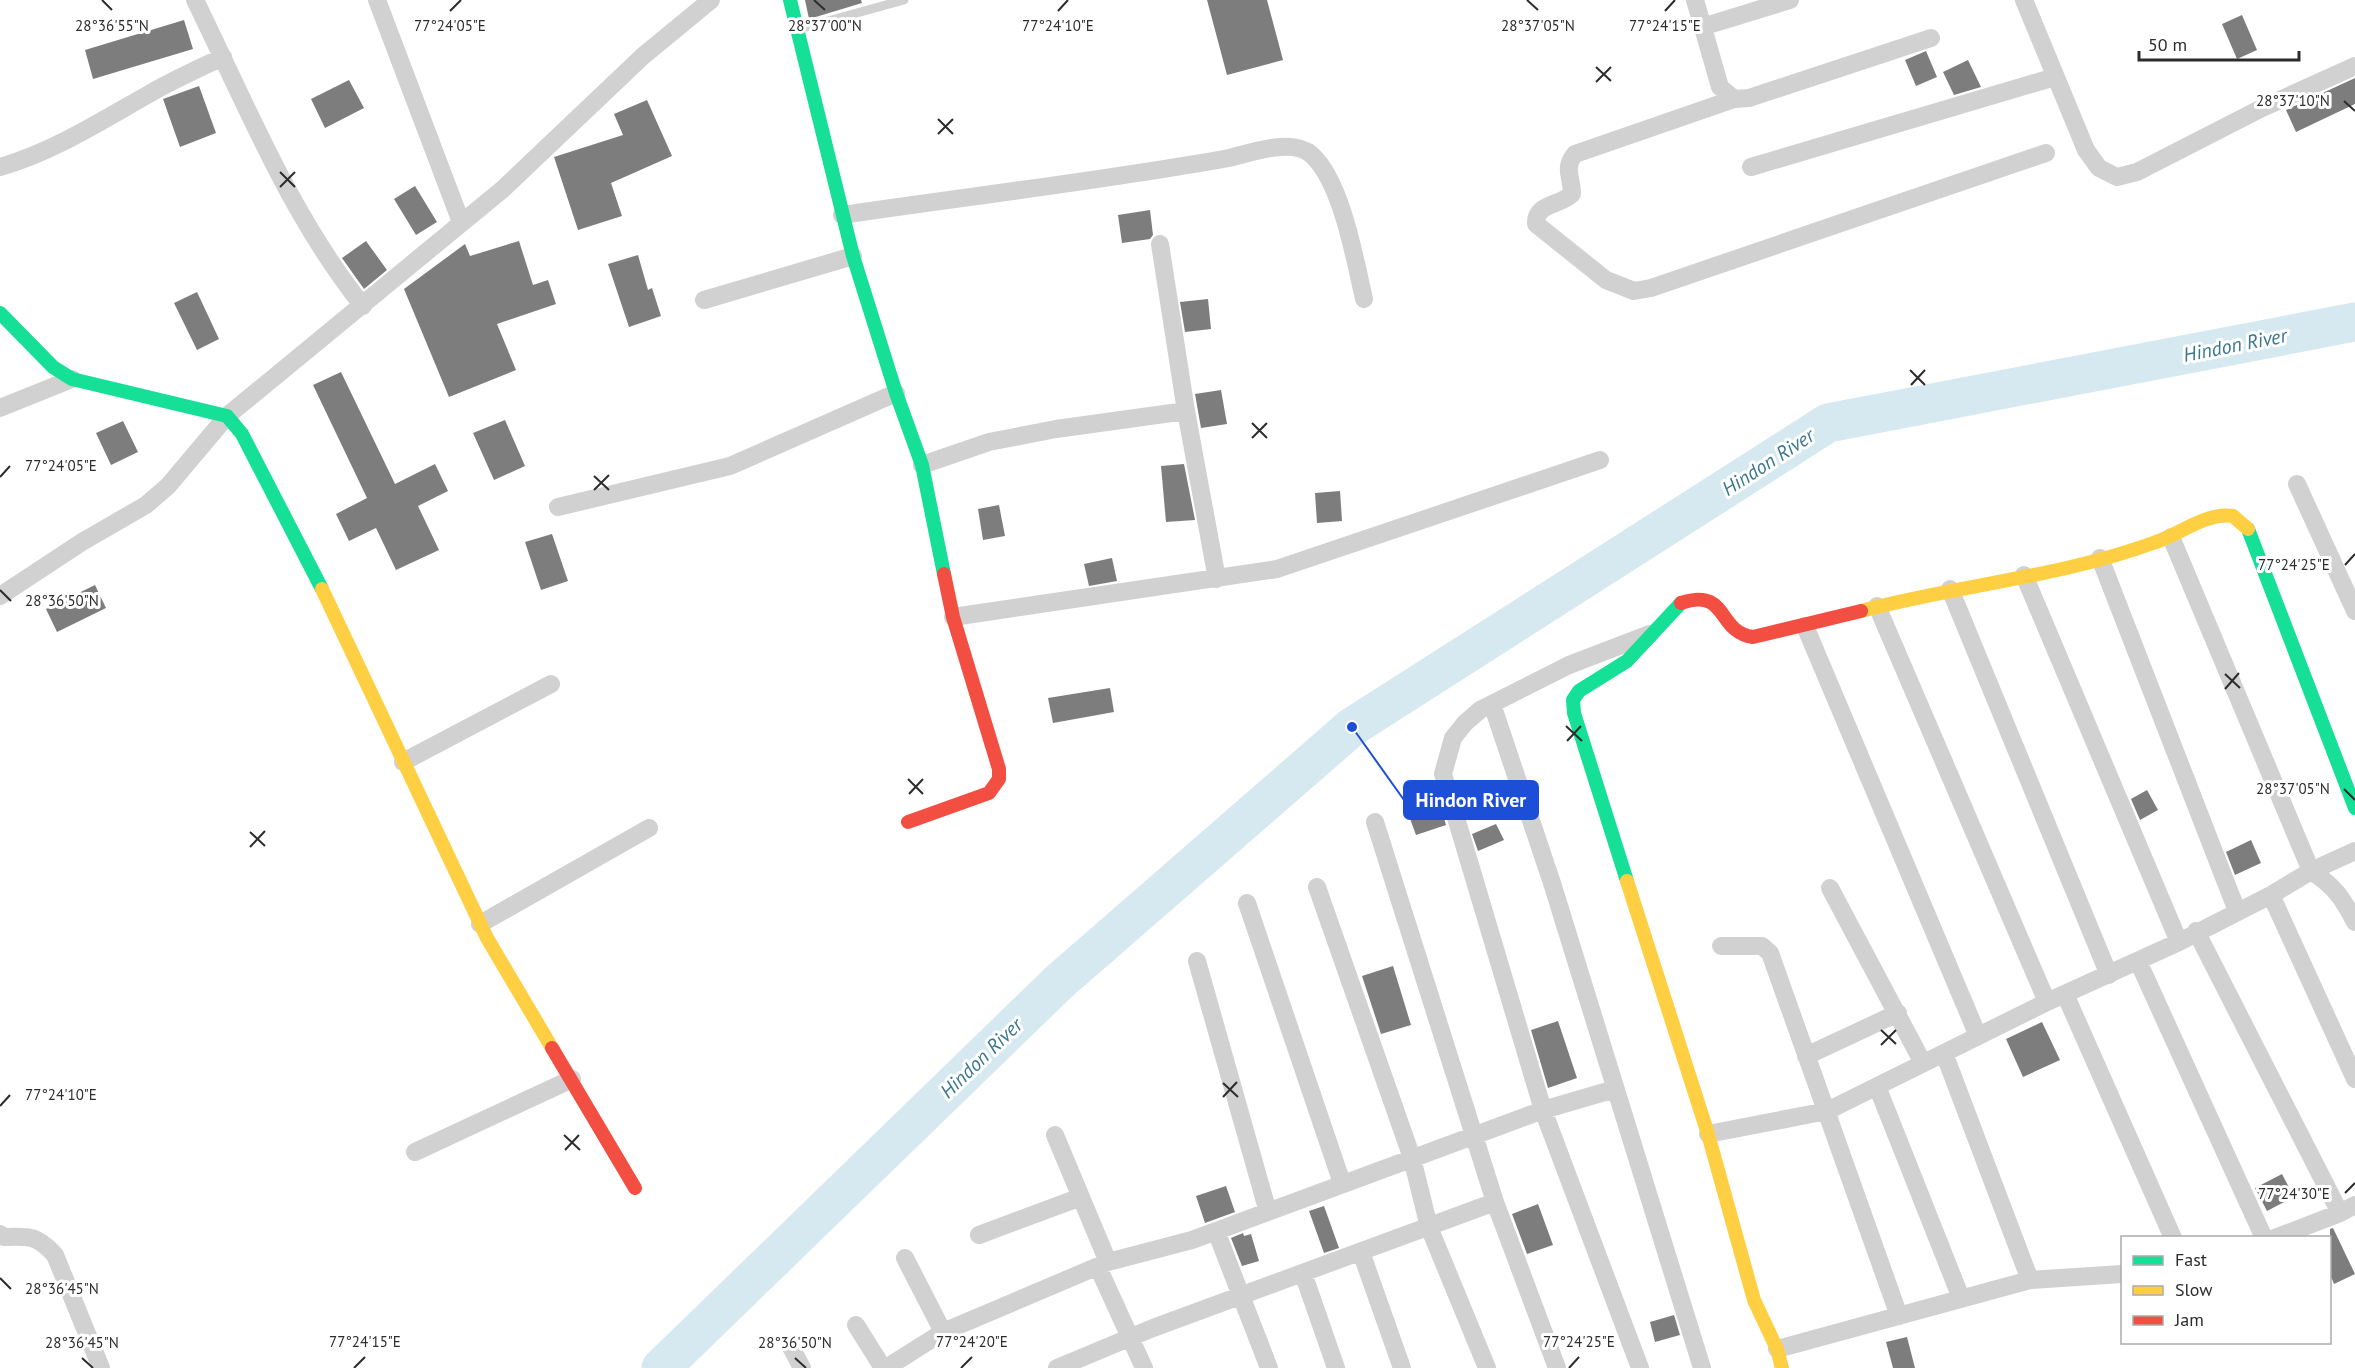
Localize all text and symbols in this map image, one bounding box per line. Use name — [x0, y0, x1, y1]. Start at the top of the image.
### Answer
text: 28°36'55"N — [75, 16, 149, 35]
text: 77°24'05"E — [414, 16, 486, 35]
text: 28°37'00"N — [788, 16, 862, 35]
text: 77°24'10"E — [1022, 16, 1094, 35]
text: 28°37'05"N — [1501, 16, 1575, 35]
text: 77°24'15"E — [1629, 16, 1701, 35]
scale bar — [2139, 24, 2300, 62]
text: 50 m — [2148, 33, 2187, 56]
text: 28°37'10"N — [2256, 91, 2330, 110]
water label: Hindon River — [2181, 322, 2290, 368]
water label: Hindon River — [1717, 422, 1820, 501]
text: 77°24'05"E — [25, 456, 97, 475]
text: 77°24'25"E — [2258, 555, 2330, 574]
text: 28°36'50"N — [25, 591, 99, 610]
text: 28°37'05"N — [2256, 779, 2330, 798]
callout: Hindon River — [1404, 781, 1538, 819]
text: Hindon River — [1416, 787, 1526, 813]
water label: Hindon River — [934, 1011, 1029, 1104]
text: 77°24'10"E — [25, 1085, 97, 1104]
text: 77°24'30"E — [2258, 1184, 2330, 1203]
legend — [2121, 1236, 2331, 1344]
text: Fast — [2175, 1248, 2207, 1271]
text: Slow — [2175, 1278, 2213, 1301]
text: 28°36'45"N — [25, 1279, 99, 1298]
text: Jam — [2174, 1308, 2204, 1331]
text: 77°24'15"E — [329, 1332, 401, 1351]
text: 77°24'20"E — [936, 1332, 1008, 1351]
text: 77°24'25"E — [1543, 1332, 1615, 1351]
text: 28°36'45"N — [45, 1333, 119, 1352]
text: 28°36'50"N — [758, 1333, 832, 1352]

